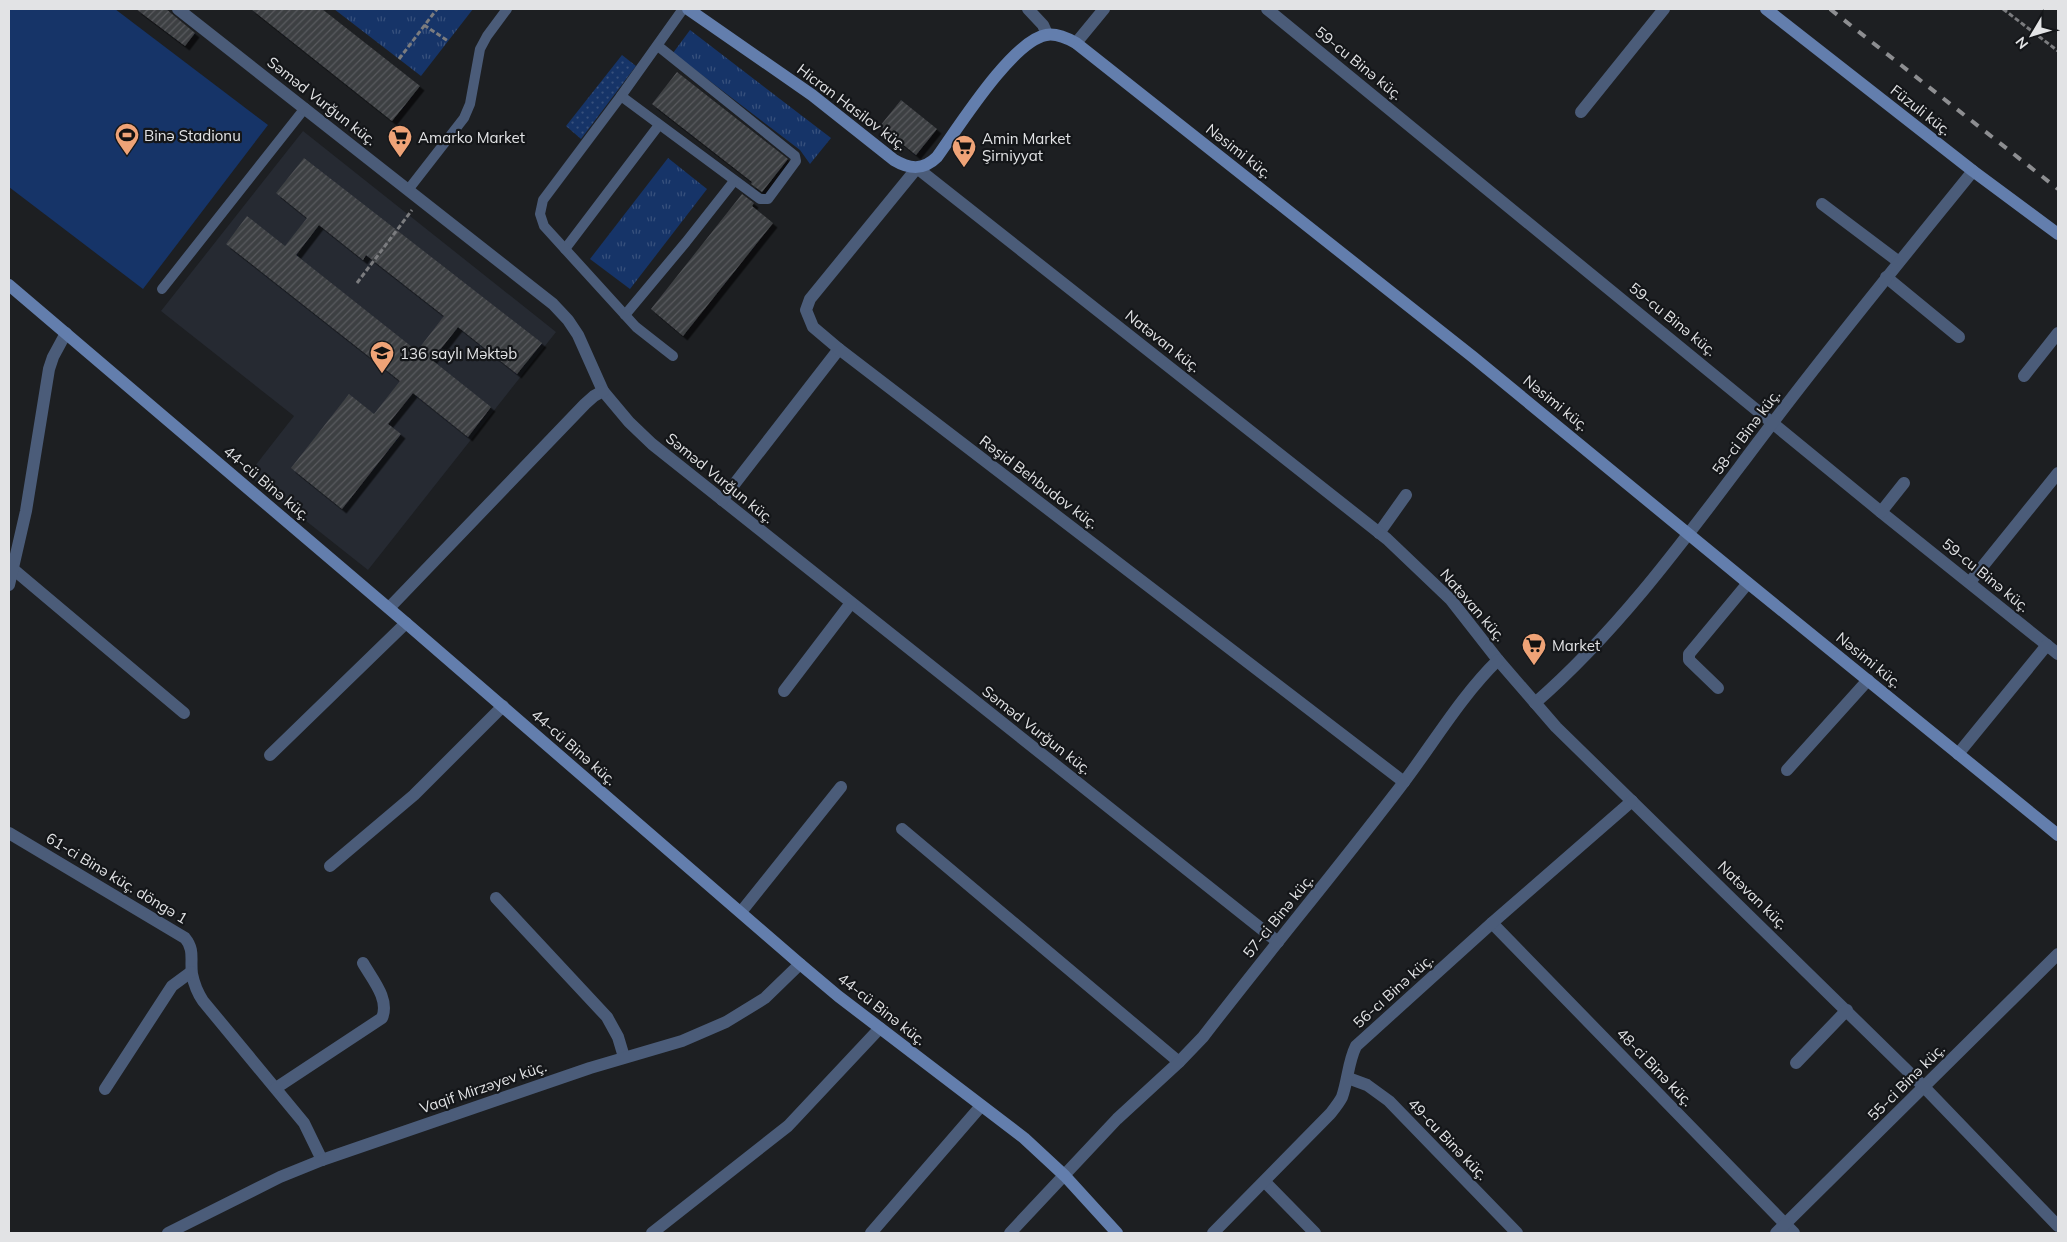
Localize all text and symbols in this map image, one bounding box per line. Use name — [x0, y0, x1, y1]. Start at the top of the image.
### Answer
north arrow — [2007, 10, 2057, 60]
street label: 59-cu Binə küç. — [1312, 22, 1406, 104]
text: N — [2011, 33, 2032, 53]
street label: Səməd Vurğun küç. — [264, 52, 380, 150]
street label: Hicran Hasilov küç. — [793, 60, 911, 154]
street label: Füzuli küç. — [1887, 80, 1955, 140]
street label: Nəsimi küç. — [1202, 119, 1276, 183]
sports icon: Binə Stadionu — [114, 122, 140, 156]
supermarket icon: Amarko Market — [387, 124, 413, 158]
place label: Binə Stadionu — [144, 126, 241, 145]
place label: Amarko Market — [418, 128, 525, 147]
place label: Amin Market Şirniyyat — [982, 129, 1071, 165]
supermarket icon: Amin Market Şirniyyat — [951, 134, 977, 168]
street label: 59-cu Binə küç. — [1626, 278, 1720, 360]
street label: Natəvan küç. — [1122, 306, 1204, 376]
school or university icon: 136 saylı Məktəb — [369, 340, 395, 374]
place label: 136 saylı Məktəb — [400, 344, 517, 363]
street label: Nəsimi küç. — [1520, 371, 1592, 435]
street label: 58-ci Binə küç. — [1708, 386, 1784, 478]
street label: Səməd Vurğun küç. — [662, 429, 778, 527]
street label: Rəşid Behbudov küç. — [976, 431, 1102, 533]
street label: 44-cü Binə küç. — [220, 441, 314, 525]
street label: 59-cu Binə küç. — [1939, 534, 2033, 616]
street label: Natəvan küç. — [1436, 565, 1510, 645]
street label: Nəsimi küç. — [1833, 628, 1905, 692]
supermarket icon: Market — [1521, 632, 1547, 666]
place label: Market — [1552, 636, 1600, 655]
street label: Səməd Vurğun küç. — [979, 681, 1095, 779]
street label: 44-cü Binə küç. — [528, 705, 620, 789]
street label: 61-ci Binə küç. döngə 1 — [43, 828, 191, 928]
street label: Natəvan küç. — [1714, 857, 1792, 933]
street label: 57-ci Binə küç. — [1239, 871, 1317, 961]
street label: 56-cı Binə küç. — [1349, 950, 1437, 1032]
street label: 44-cü Binə küç. — [834, 969, 930, 1049]
street label: 48-ci Binə küç. — [1613, 1024, 1697, 1110]
street label: 55-ci Binə küç. — [1863, 1039, 1949, 1125]
street label: Vaqif Mirzəyev küç. — [417, 1056, 549, 1118]
street label: 49-cu Binə küç. — [1404, 1094, 1492, 1184]

